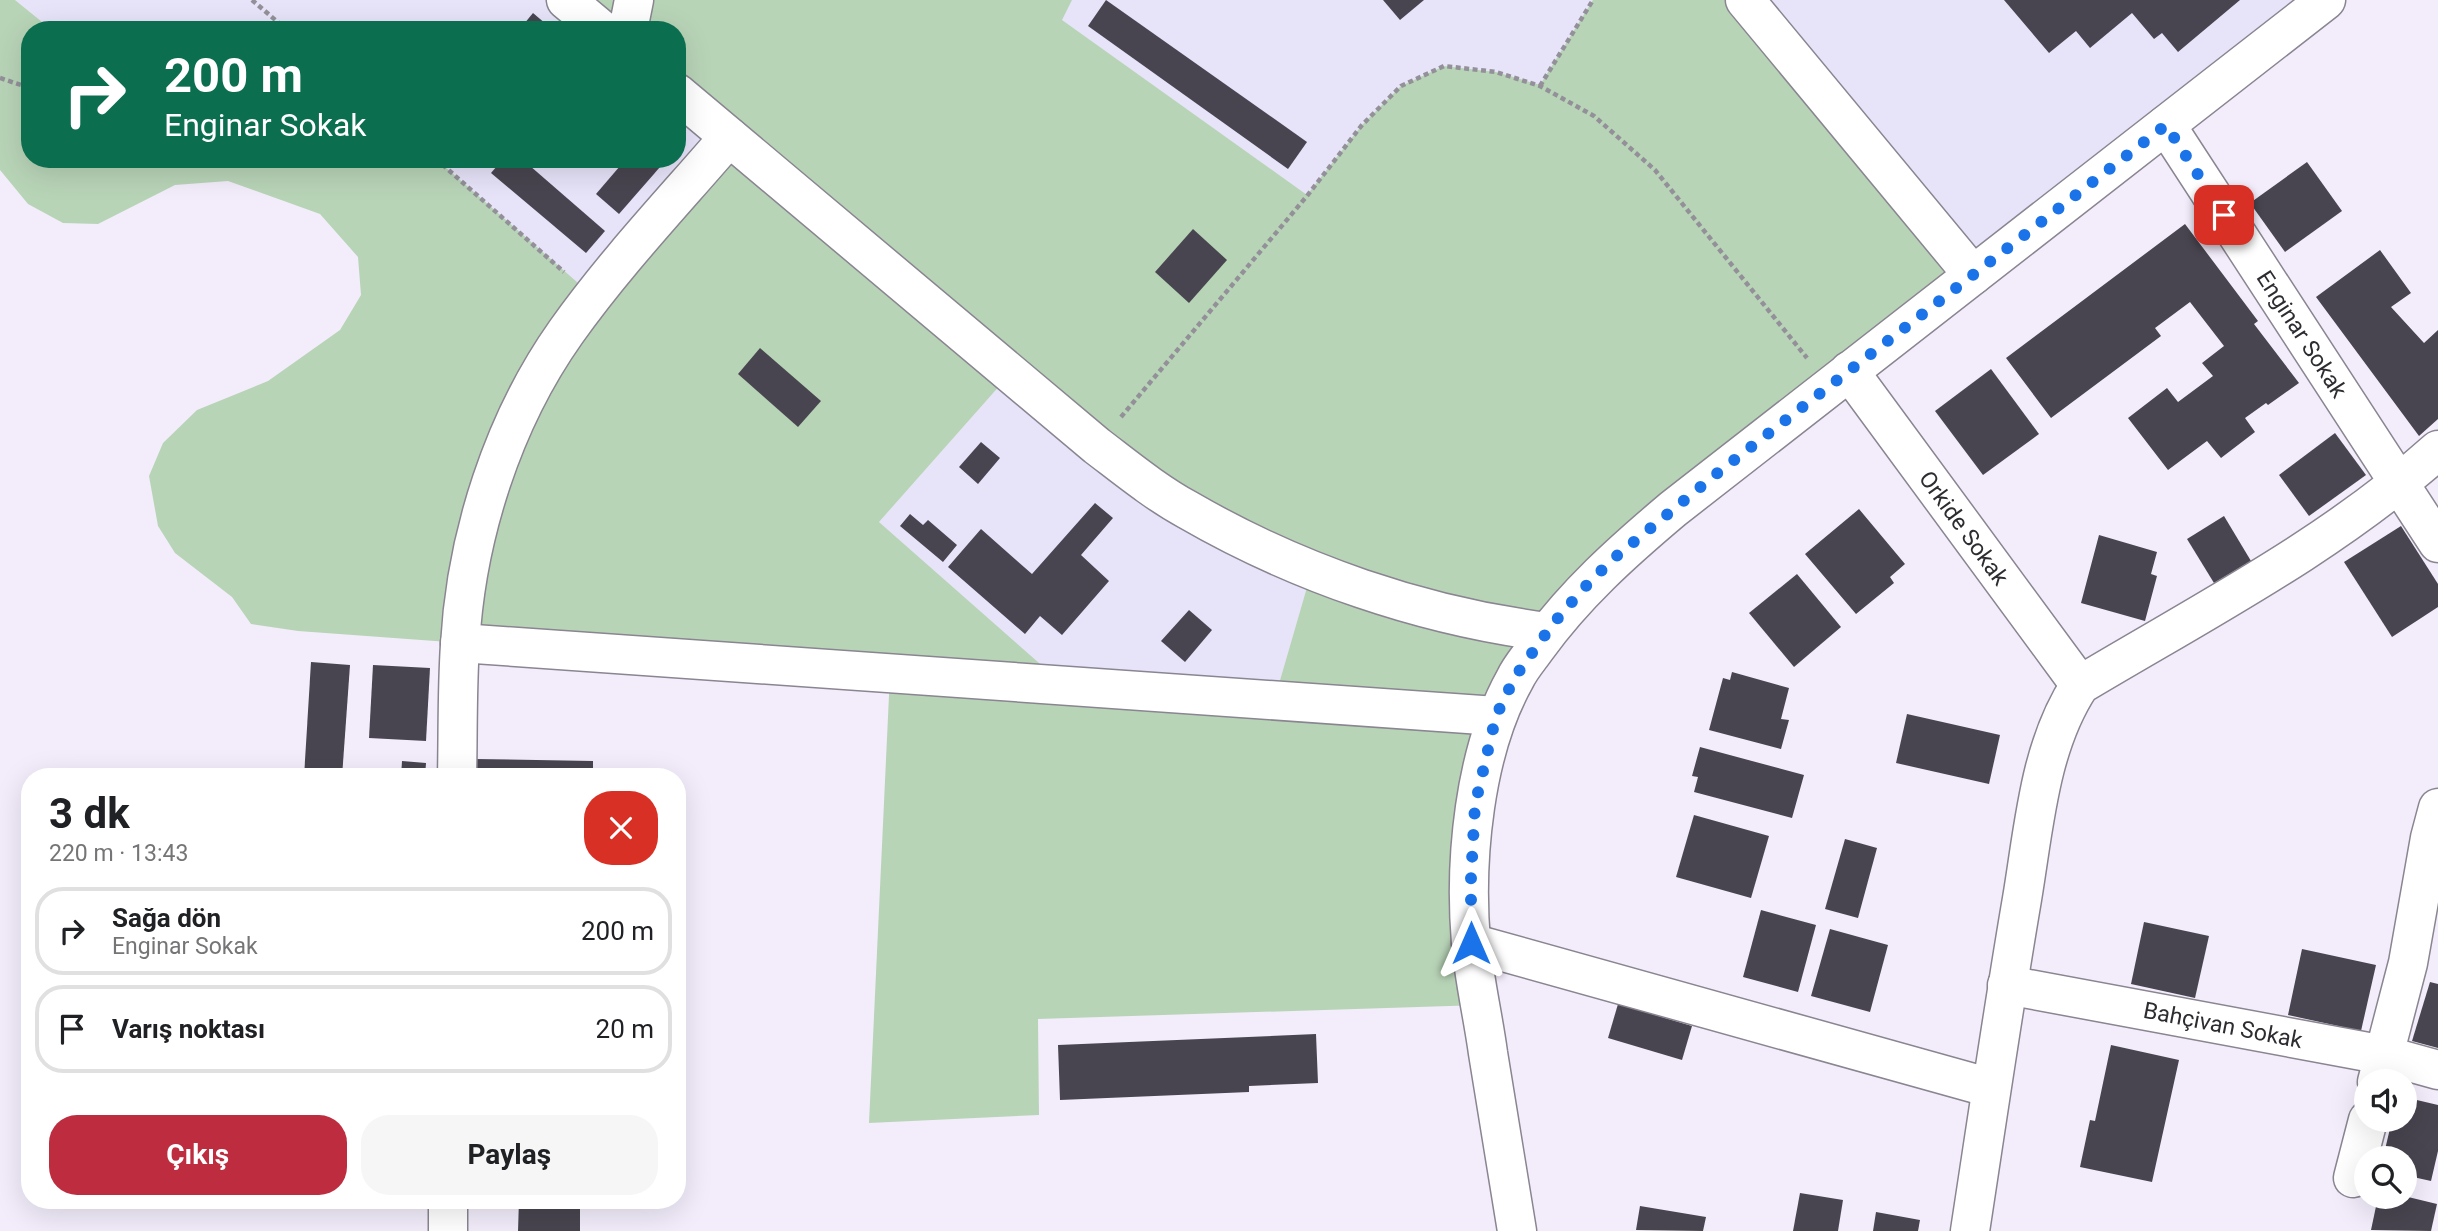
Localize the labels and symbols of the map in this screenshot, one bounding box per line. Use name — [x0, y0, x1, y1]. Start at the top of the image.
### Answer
pin — [2194, 185, 2254, 245]
street label: Enginar Sokak — [2251, 266, 2353, 403]
street label: Orkide Sokak — [1913, 466, 2014, 591]
position arrow — [1434, 906, 1508, 980]
street label: Bahçivan Sokak — [2141, 997, 2305, 1054]

